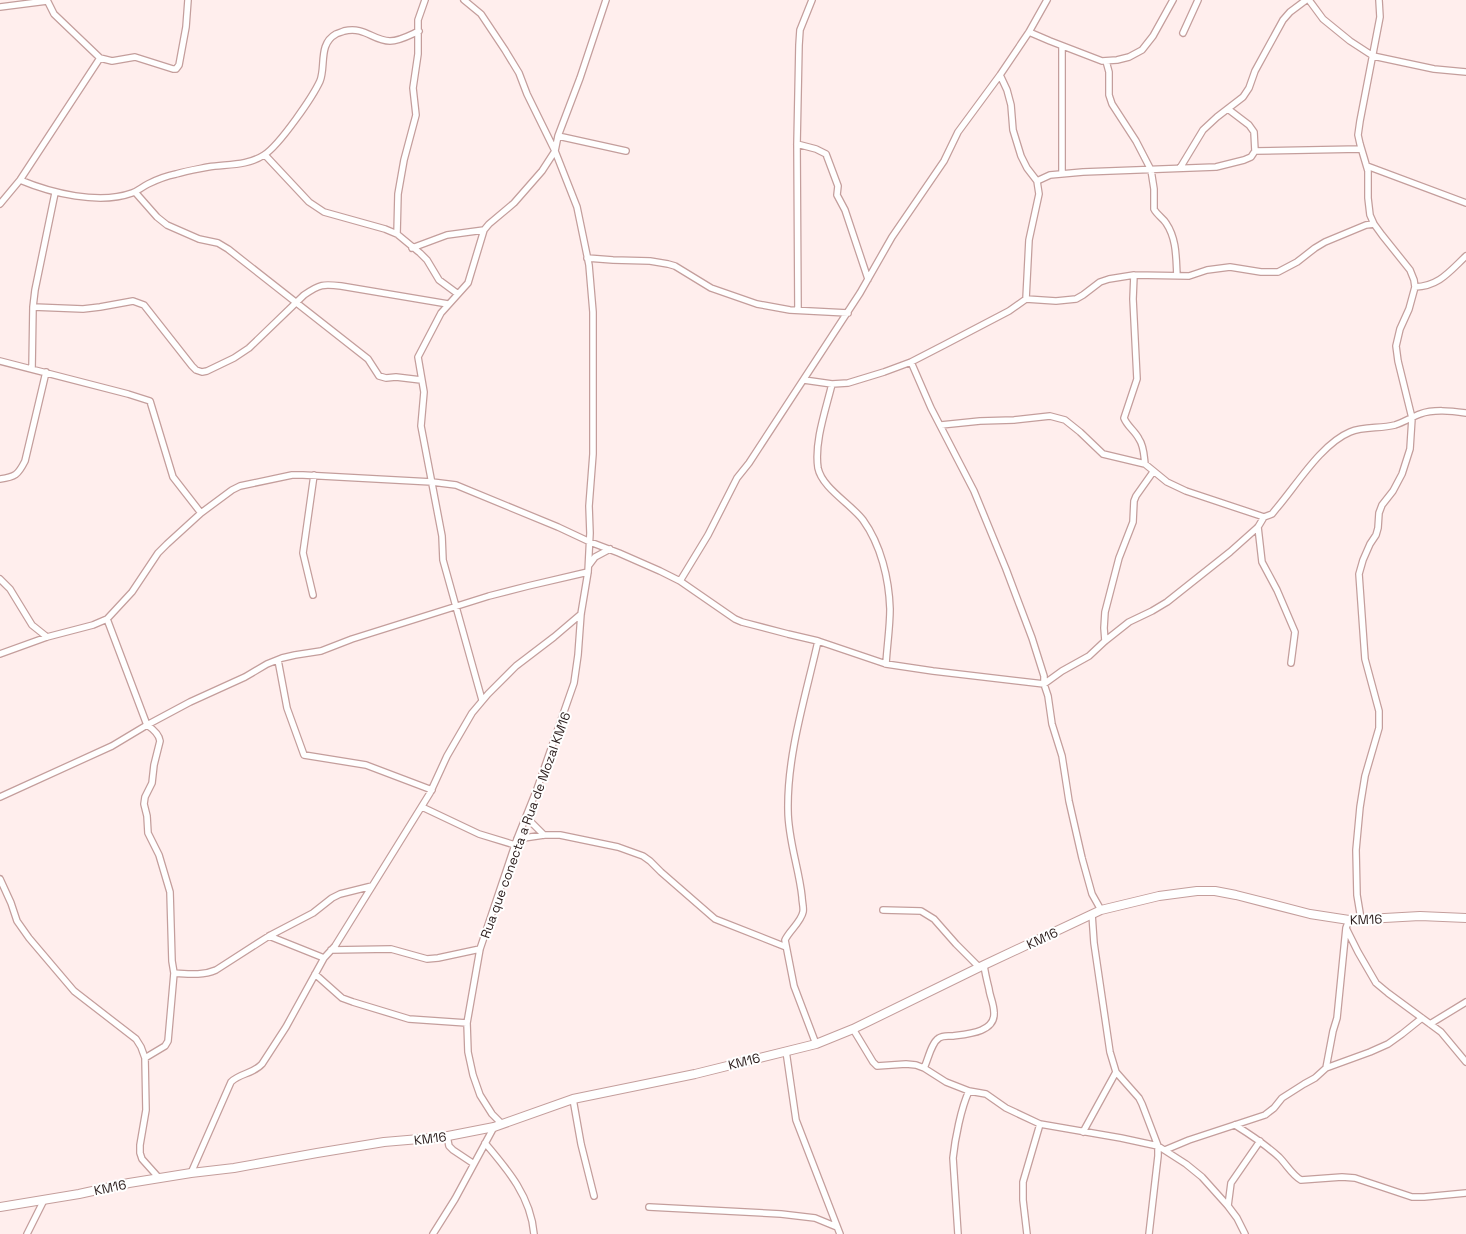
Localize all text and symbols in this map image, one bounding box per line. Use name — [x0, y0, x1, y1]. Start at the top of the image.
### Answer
street label: Rua que conecta a Rua de Mozal KM16 — [477, 710, 574, 941]
street label: KM16 — [1349, 910, 1383, 929]
street label: KM16 — [1024, 924, 1061, 953]
street label: KM16 — [726, 1049, 762, 1074]
street label: KM16 — [413, 1128, 447, 1149]
street label: KM16 — [92, 1176, 128, 1199]

